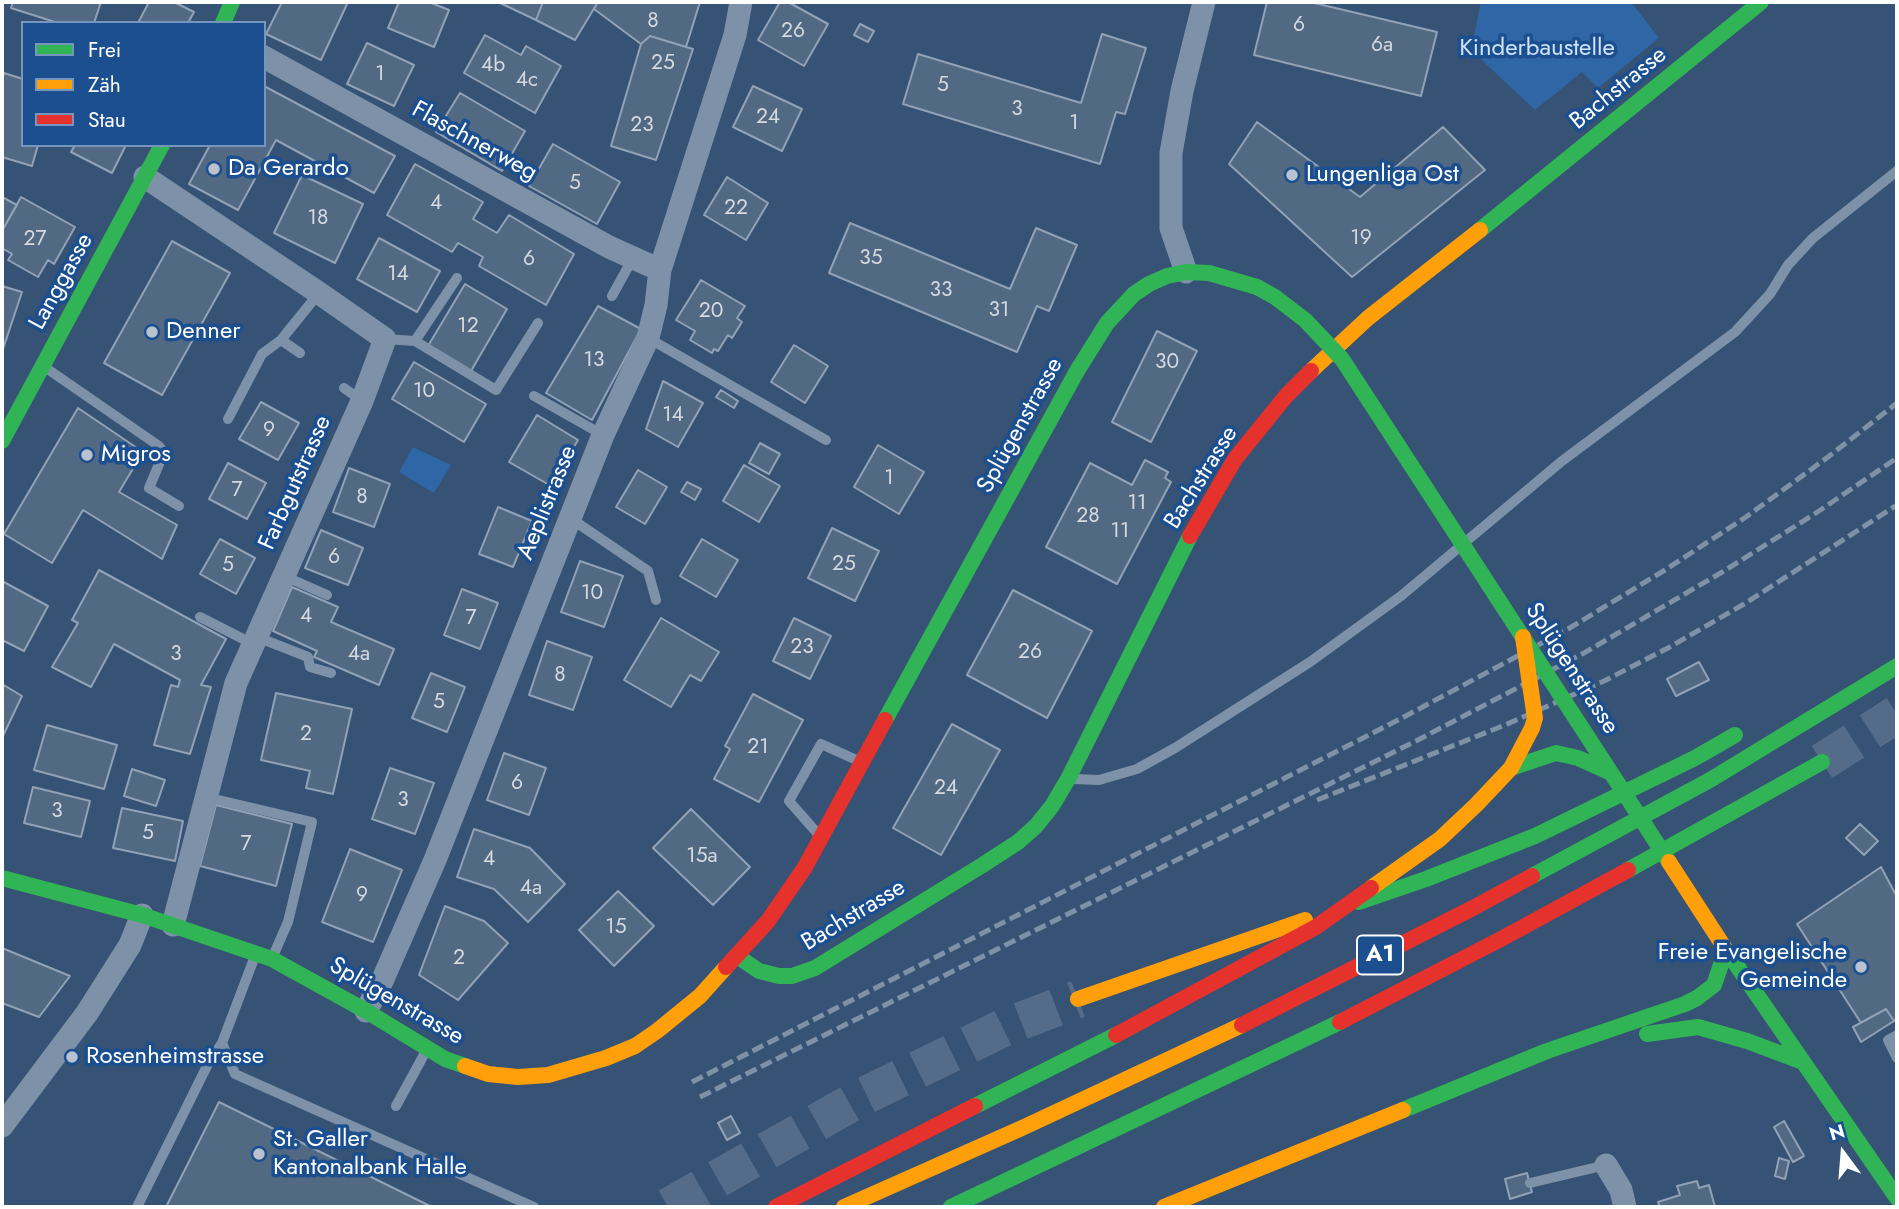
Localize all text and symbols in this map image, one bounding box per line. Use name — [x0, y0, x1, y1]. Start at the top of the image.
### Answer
house number: 8 — [647, 9, 659, 35]
house number: 6 — [1293, 13, 1305, 39]
house number: 26 — [781, 19, 805, 45]
legend — [21, 21, 266, 147]
house number: 6a — [1371, 33, 1393, 59]
text: Frei — [88, 35, 121, 65]
park label: Kinderbaustelle — [1459, 35, 1615, 63]
street label: Bachstrasse — [1565, 41, 1673, 137]
house number: 25 — [651, 51, 675, 77]
house number: 4b — [481, 53, 505, 79]
house number: 1 — [375, 62, 385, 88]
house number: 4c — [516, 68, 538, 94]
text: Zäh — [88, 70, 121, 100]
house number: 5 — [937, 73, 949, 99]
street label: Flaschnerweg — [406, 96, 542, 188]
house number: 3 — [1011, 97, 1023, 123]
text: Stau — [88, 105, 126, 135]
house number: 24 — [756, 105, 780, 131]
house number: 1 — [1069, 111, 1079, 137]
house number: 23 — [630, 113, 654, 139]
place label: Da Gerardo — [228, 155, 349, 183]
marker: Da Gerardo — [206, 161, 222, 177]
place label: Lungenliga Ost — [1306, 161, 1459, 189]
marker: Lungenliga Ost — [1284, 167, 1300, 183]
house number: 5 — [569, 171, 581, 197]
house number: 4 — [430, 191, 442, 217]
house number: 22 — [724, 196, 748, 222]
house number: 18 — [308, 206, 328, 232]
house number: 19 — [1350, 226, 1372, 252]
house number: 27 — [24, 227, 46, 253]
street label: Langgasse — [24, 229, 100, 335]
house number: 35 — [859, 246, 883, 272]
house number: 6 — [523, 247, 535, 273]
house number: 14 — [387, 262, 409, 288]
house number: 33 — [930, 278, 952, 304]
house number: 31 — [989, 298, 1009, 324]
house number: 20 — [699, 299, 723, 325]
house number: 12 — [457, 314, 479, 340]
place label: Denner — [166, 318, 240, 346]
marker: Denner — [144, 324, 160, 340]
house number: 13 — [584, 348, 604, 374]
house number: 30 — [1155, 350, 1179, 376]
street label: Splügenstrasse — [972, 353, 1070, 499]
house number: 10 — [413, 379, 435, 405]
house number: 14 — [662, 403, 684, 429]
street label: Farbgutstrasse — [254, 412, 338, 554]
house number: 9 — [263, 418, 275, 444]
street label: Bachstrasse — [1159, 421, 1245, 535]
place label: Migros — [101, 441, 171, 469]
street label: Aeplistrasse — [512, 442, 584, 564]
marker: Migros — [79, 447, 95, 463]
house number: 1 — [884, 466, 894, 492]
house number: 7 — [231, 478, 243, 504]
house number: 8 — [356, 485, 368, 511]
house number: 11 — [1128, 491, 1146, 517]
house number: 28 — [1076, 504, 1100, 530]
house number: 11 — [1111, 519, 1129, 545]
house number: 6 — [328, 545, 340, 571]
house number: 25 — [832, 552, 856, 578]
house number: 5 — [222, 553, 234, 579]
house number: 10 — [581, 581, 603, 607]
street label: Splügenstrasse — [1518, 598, 1624, 740]
house number: 4 — [300, 604, 312, 630]
house number: 7 — [465, 606, 477, 632]
house number: 23 — [790, 635, 814, 661]
house number: 26 — [1018, 640, 1042, 666]
house number: 3 — [170, 642, 182, 668]
house number: 4a — [348, 642, 370, 668]
house number: 8 — [554, 663, 566, 689]
house number: 5 — [433, 690, 445, 716]
house number: 2 — [300, 722, 312, 748]
house number: 21 — [747, 735, 769, 761]
house number: 6 — [511, 771, 523, 797]
house number: 24 — [934, 776, 958, 802]
house number: 3 — [397, 788, 409, 814]
house number: 3 — [51, 799, 63, 825]
house number: 5 — [142, 821, 154, 847]
house number: 7 — [240, 832, 252, 858]
house number: 15a — [686, 844, 718, 870]
house number: 4 — [483, 847, 495, 873]
street label: Bachstrasse — [797, 874, 911, 958]
house number: 4a — [520, 876, 542, 902]
house number: 9 — [356, 883, 368, 909]
house number: 15 — [605, 915, 627, 941]
road number: A1 — [1357, 936, 1403, 974]
place label: Freie Evangelische Gemeinde — [1658, 939, 1847, 995]
house number: 2 — [453, 946, 465, 972]
street label: Splügenstrasse — [324, 952, 468, 1052]
marker: Freie Evangelische Gemeinde — [1853, 959, 1869, 975]
place label: Rosenheimstrasse — [86, 1043, 264, 1071]
marker: Rosenheimstrasse — [64, 1049, 80, 1065]
text: N — [1826, 1117, 1848, 1147]
north arrow — [1808, 1118, 1878, 1188]
place label: St. Galler Kantonalbank Halle — [273, 1126, 467, 1182]
marker: St. Galler Kantonalbank Halle — [251, 1146, 267, 1162]

